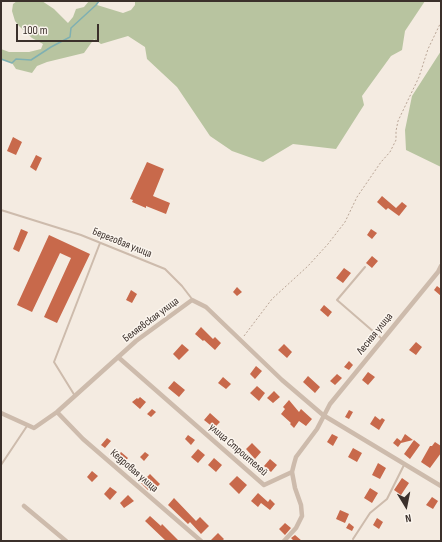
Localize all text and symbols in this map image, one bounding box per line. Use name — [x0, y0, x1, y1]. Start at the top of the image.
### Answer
scale bar — [18, 16, 101, 42]
text: 100 m — [23, 23, 48, 38]
street label: Береговая улица — [90, 225, 154, 261]
street label: Беляевская улица — [120, 295, 182, 345]
street label: Лесная улица — [354, 310, 396, 358]
street label: улица Строителей — [206, 421, 270, 479]
street label: Кедровая улица — [107, 447, 161, 495]
north arrow — [386, 486, 426, 526]
text: N — [404, 511, 412, 525]

